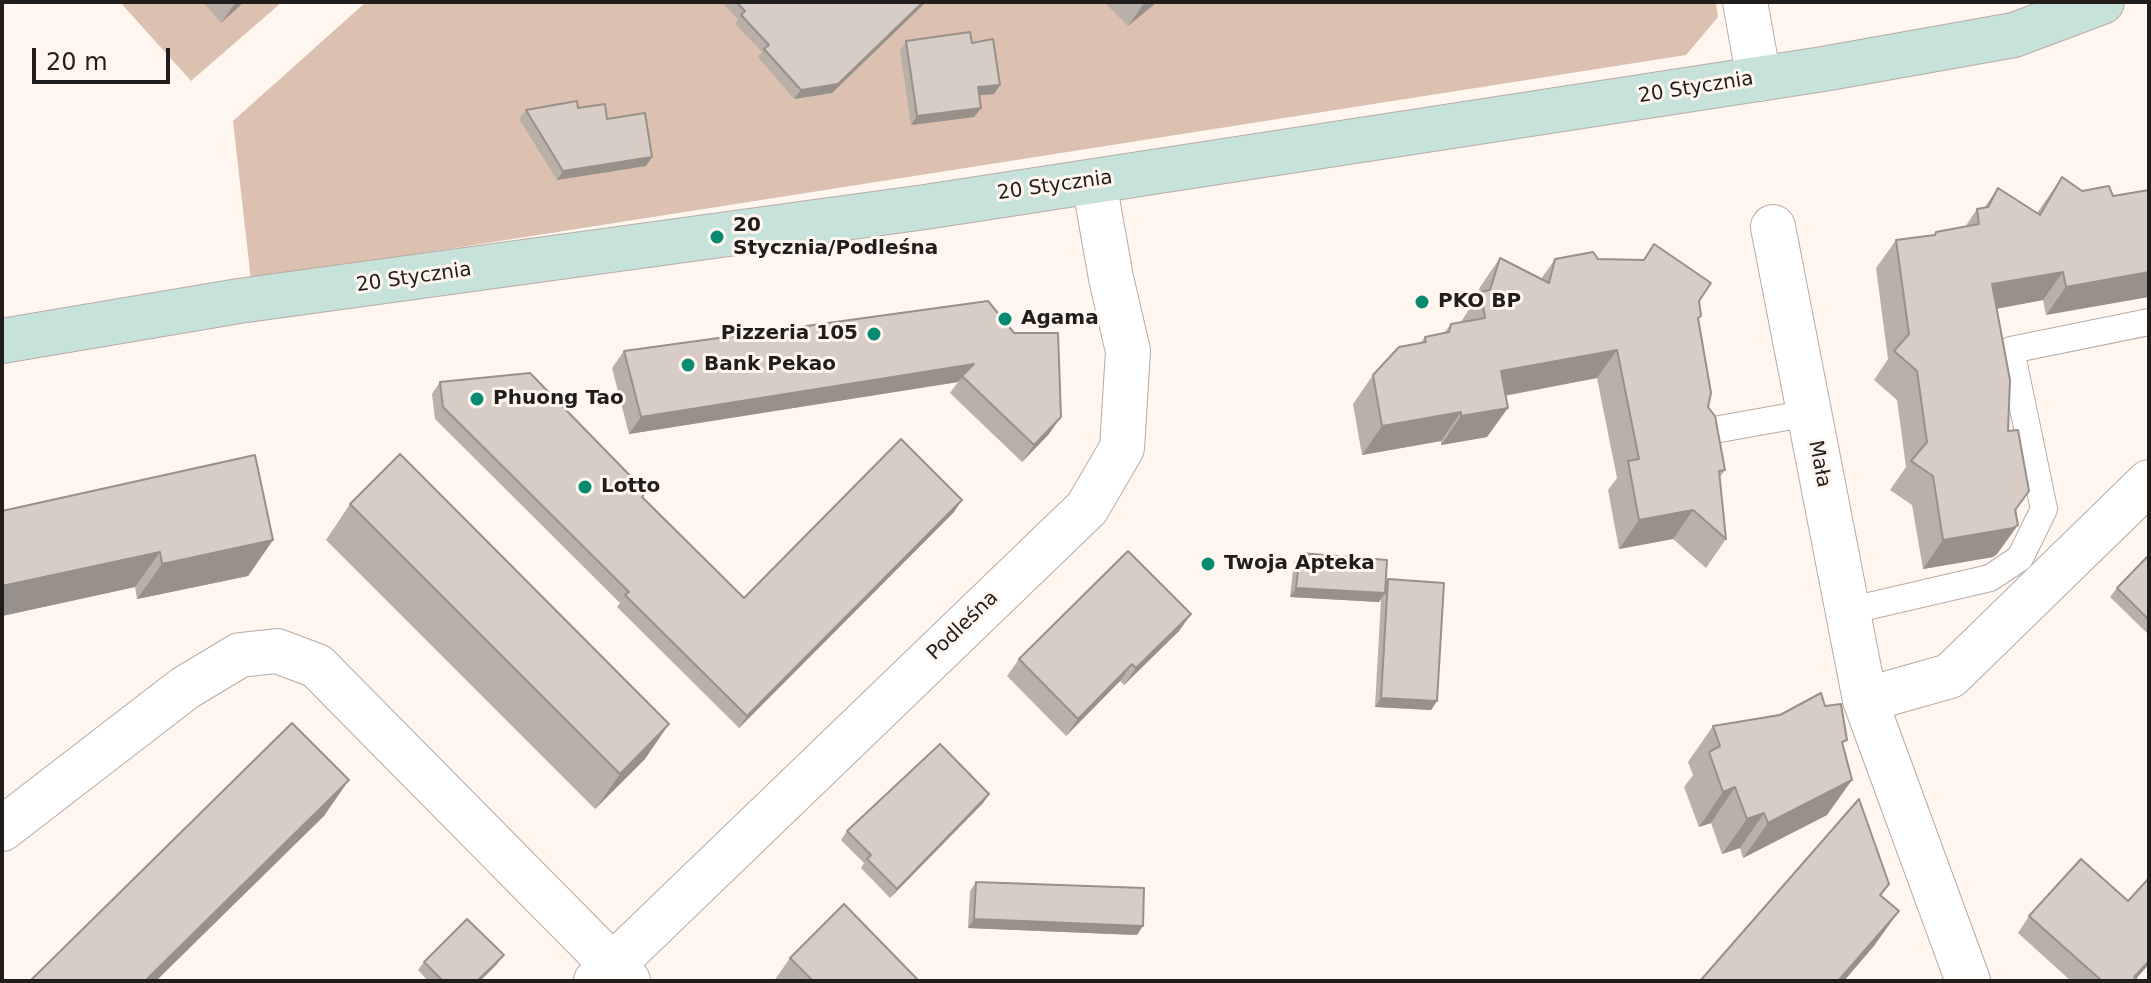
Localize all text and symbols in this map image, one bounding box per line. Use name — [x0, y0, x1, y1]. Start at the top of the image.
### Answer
scale bar — [36, 32, 174, 82]
text: 20 m — [46, 48, 108, 76]
street label: 20 Stycznia — [1637, 67, 1755, 109]
street label: 20 Stycznia — [996, 166, 1114, 206]
place label: 20 Stycznia/Podleśna — [733, 214, 938, 261]
marker: 20 Stycznia/Podleśna — [708, 228, 726, 246]
street label: 20 Stycznia — [355, 258, 473, 298]
place label: PKO BP — [1438, 290, 1521, 314]
marker: PKO BP — [1413, 293, 1431, 311]
place label: Agama — [1021, 307, 1099, 331]
marker: Agama — [996, 310, 1014, 328]
place label: Pizzeria 105 — [721, 322, 858, 346]
marker: Pizzeria 105 — [865, 325, 883, 343]
place label: Bank Pekao — [704, 353, 836, 377]
marker: Bank Pekao — [679, 356, 697, 374]
place label: Phuong Tao — [493, 387, 624, 411]
marker: Phuong Tao — [468, 390, 486, 408]
street label: Mała — [1803, 438, 1835, 490]
place label: Lotto — [601, 475, 660, 499]
marker: Lotto — [576, 478, 594, 496]
place label: Twoja Apteka — [1224, 552, 1375, 576]
marker: Twoja Apteka — [1199, 555, 1217, 573]
street label: Podleśna — [922, 586, 1004, 666]

